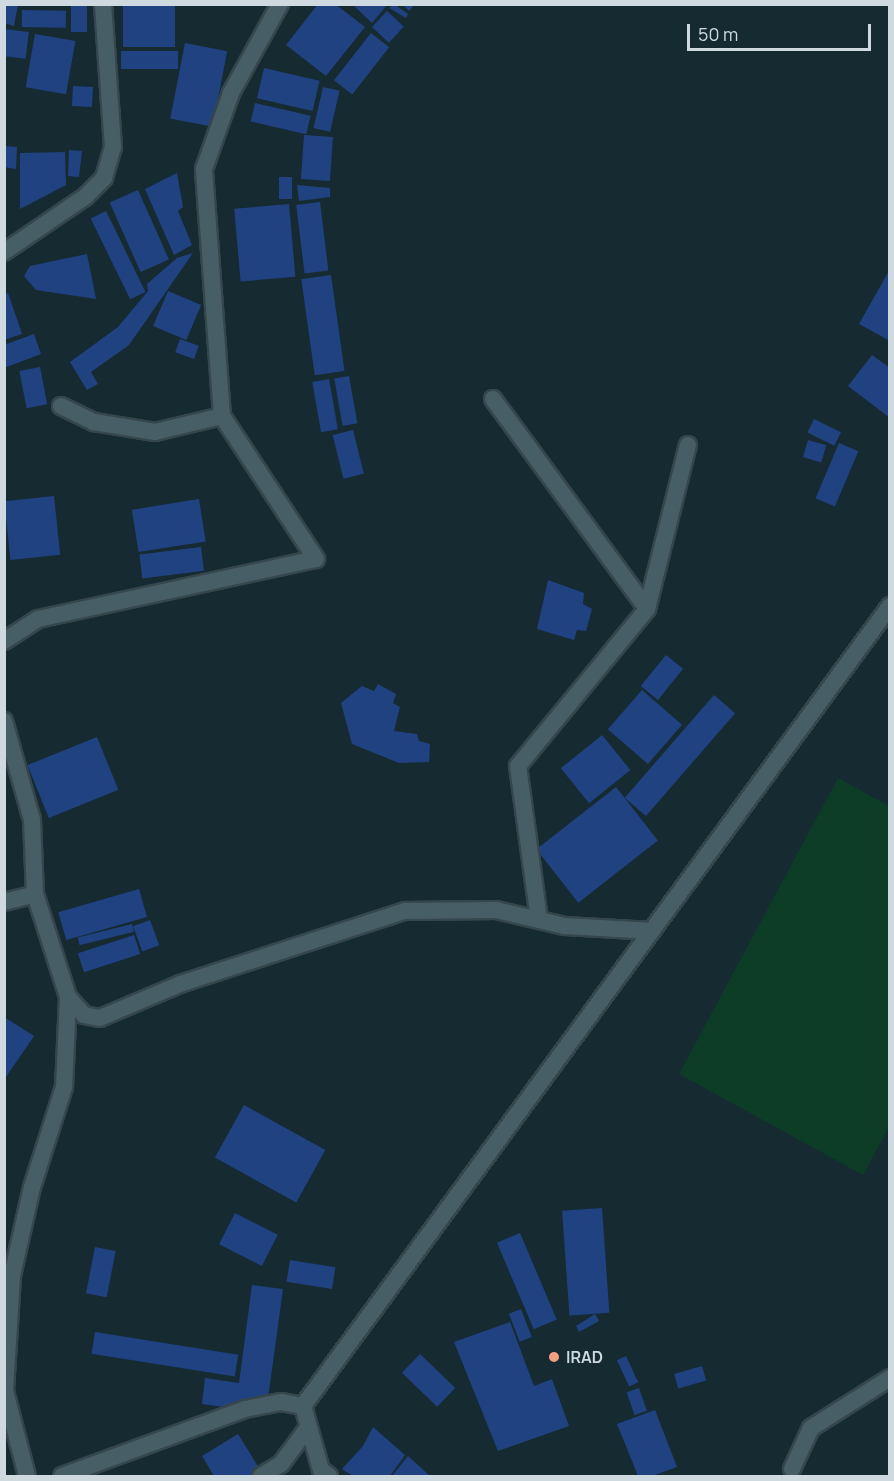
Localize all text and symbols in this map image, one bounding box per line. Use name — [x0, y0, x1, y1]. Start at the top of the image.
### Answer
scale bar — [690, 12, 874, 50]
text: 50 m — [698, 22, 738, 46]
place label: IRAD — [566, 1347, 603, 1367]
marker: IRAD — [547, 1350, 561, 1364]

